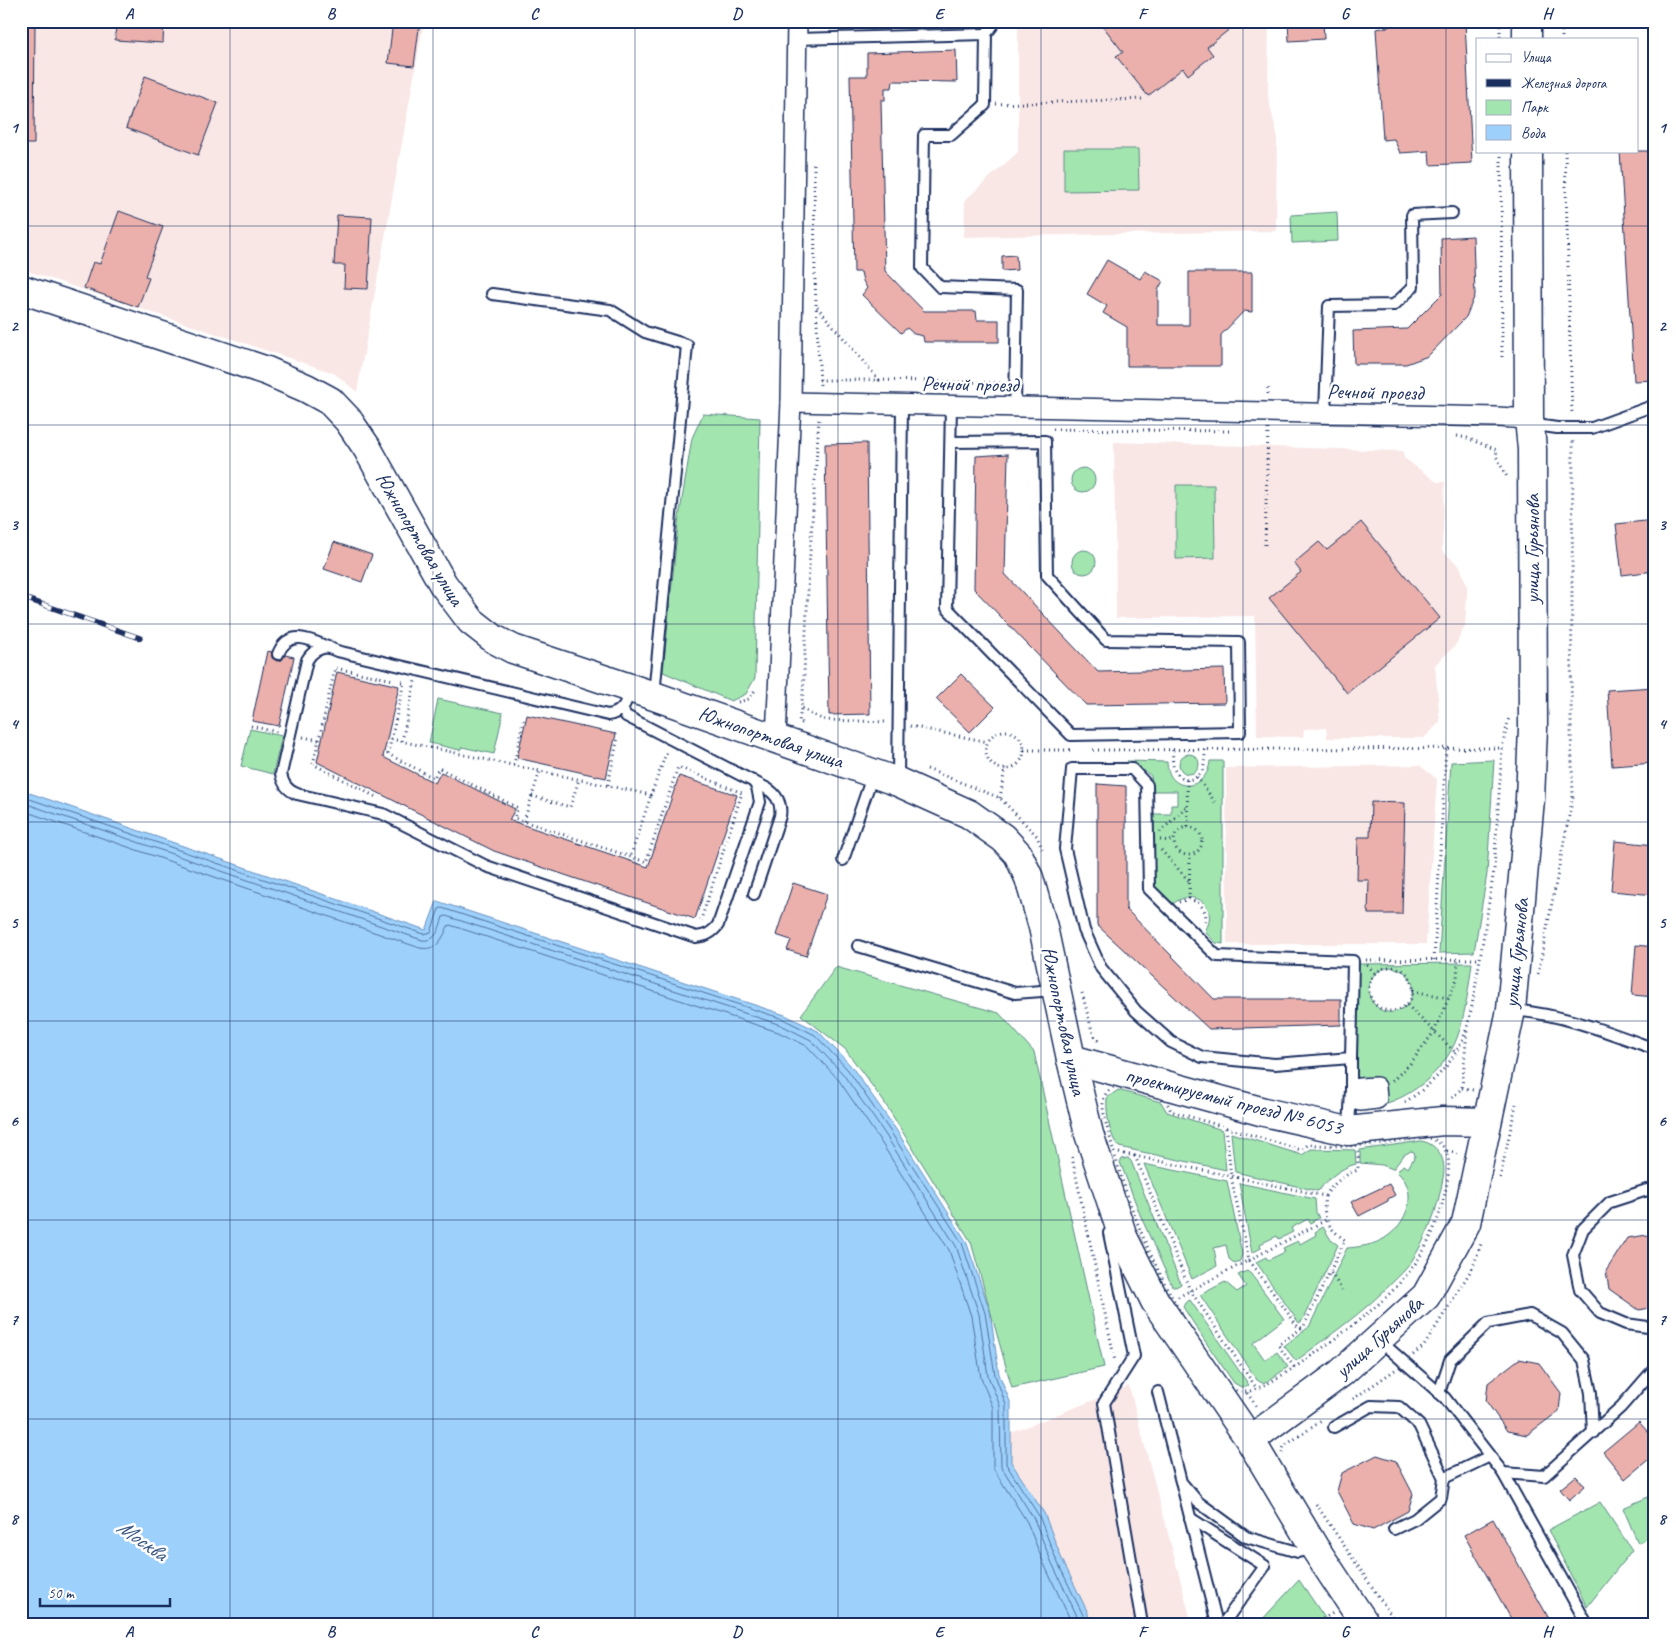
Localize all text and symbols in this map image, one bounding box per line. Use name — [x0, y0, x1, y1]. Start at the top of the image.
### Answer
text: A — [125, 4, 135, 24]
text: B — [327, 4, 337, 24]
text: C — [530, 4, 540, 24]
text: D — [732, 4, 743, 24]
text: E — [935, 4, 946, 24]
text: F — [1138, 4, 1149, 24]
text: G — [1341, 4, 1351, 24]
text: H — [1542, 4, 1554, 24]
legend — [1476, 38, 1638, 152]
text: Улица — [1521, 48, 1552, 67]
text: Железная дорога — [1521, 74, 1608, 93]
text: Парк — [1521, 98, 1549, 117]
text: 1 — [10, 118, 19, 138]
text: 1 — [1658, 118, 1667, 138]
text: Вода — [1521, 124, 1546, 143]
text: 2 — [10, 316, 19, 336]
text: 2 — [1658, 316, 1667, 336]
street label: Речной проезд — [922, 370, 1021, 398]
street label: Речной проезд — [1327, 378, 1426, 406]
street label: Южнопортовая улица — [370, 468, 471, 612]
street label: улица Гурьянова — [1519, 492, 1545, 606]
text: 3 — [10, 515, 19, 535]
text: 3 — [1658, 515, 1667, 535]
street label: Южнопортовая улица — [695, 700, 848, 774]
text: 4 — [10, 714, 19, 734]
text: 4 — [1658, 714, 1667, 734]
street label: улица Гурьянова — [1497, 895, 1535, 1011]
text: 5 — [11, 913, 20, 933]
text: 5 — [1659, 913, 1668, 933]
street label: Южнопортовая улица — [1036, 944, 1093, 1099]
street label: проектируемый проезд № 6053 — [1123, 1061, 1347, 1141]
text: 6 — [10, 1111, 19, 1131]
text: 6 — [1658, 1111, 1667, 1131]
street label: улица Гурьянова — [1328, 1289, 1430, 1385]
text: 7 — [10, 1310, 19, 1330]
text: 7 — [1658, 1310, 1667, 1330]
text: 8 — [10, 1509, 19, 1529]
text: 8 — [1658, 1509, 1667, 1529]
water label: Москва — [111, 1513, 174, 1568]
scale bar — [40, 1575, 170, 1607]
text: 50 m — [48, 1584, 75, 1603]
text: A — [125, 1622, 135, 1642]
text: B — [327, 1622, 337, 1642]
text: C — [530, 1622, 540, 1642]
text: D — [732, 1622, 743, 1642]
text: E — [935, 1622, 946, 1642]
text: F — [1138, 1622, 1149, 1642]
text: G — [1341, 1622, 1351, 1642]
text: H — [1542, 1622, 1554, 1642]

